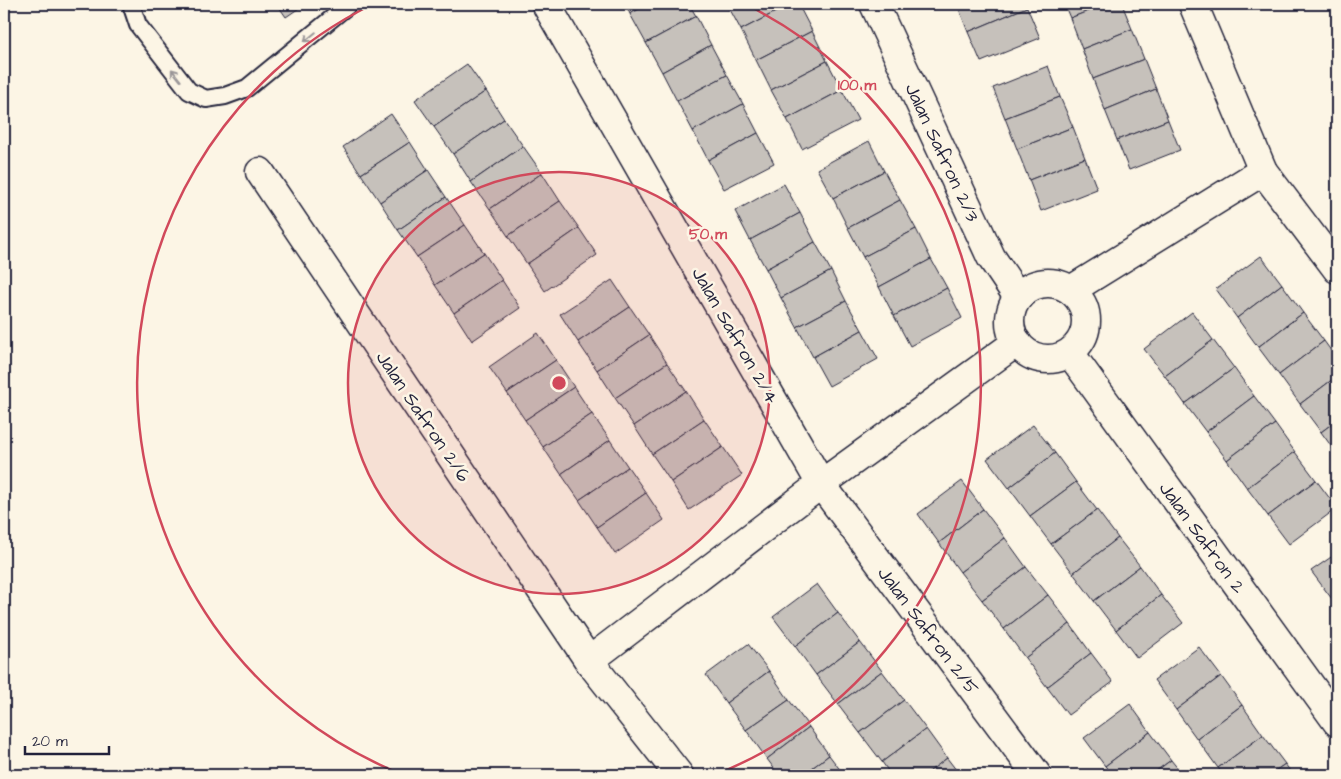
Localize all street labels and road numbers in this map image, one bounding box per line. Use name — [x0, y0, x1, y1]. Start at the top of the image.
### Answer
street label: Jalan Safron 2/3 — [898, 79, 986, 227]
street label: Jalan Safron 2/4 — [685, 263, 785, 409]
street label: Jalan Safron 2/6 — [369, 346, 477, 488]
street label: Jalan Safron 2 — [1152, 477, 1252, 599]
street label: Jalan Safron 2/5 — [871, 561, 985, 701]

